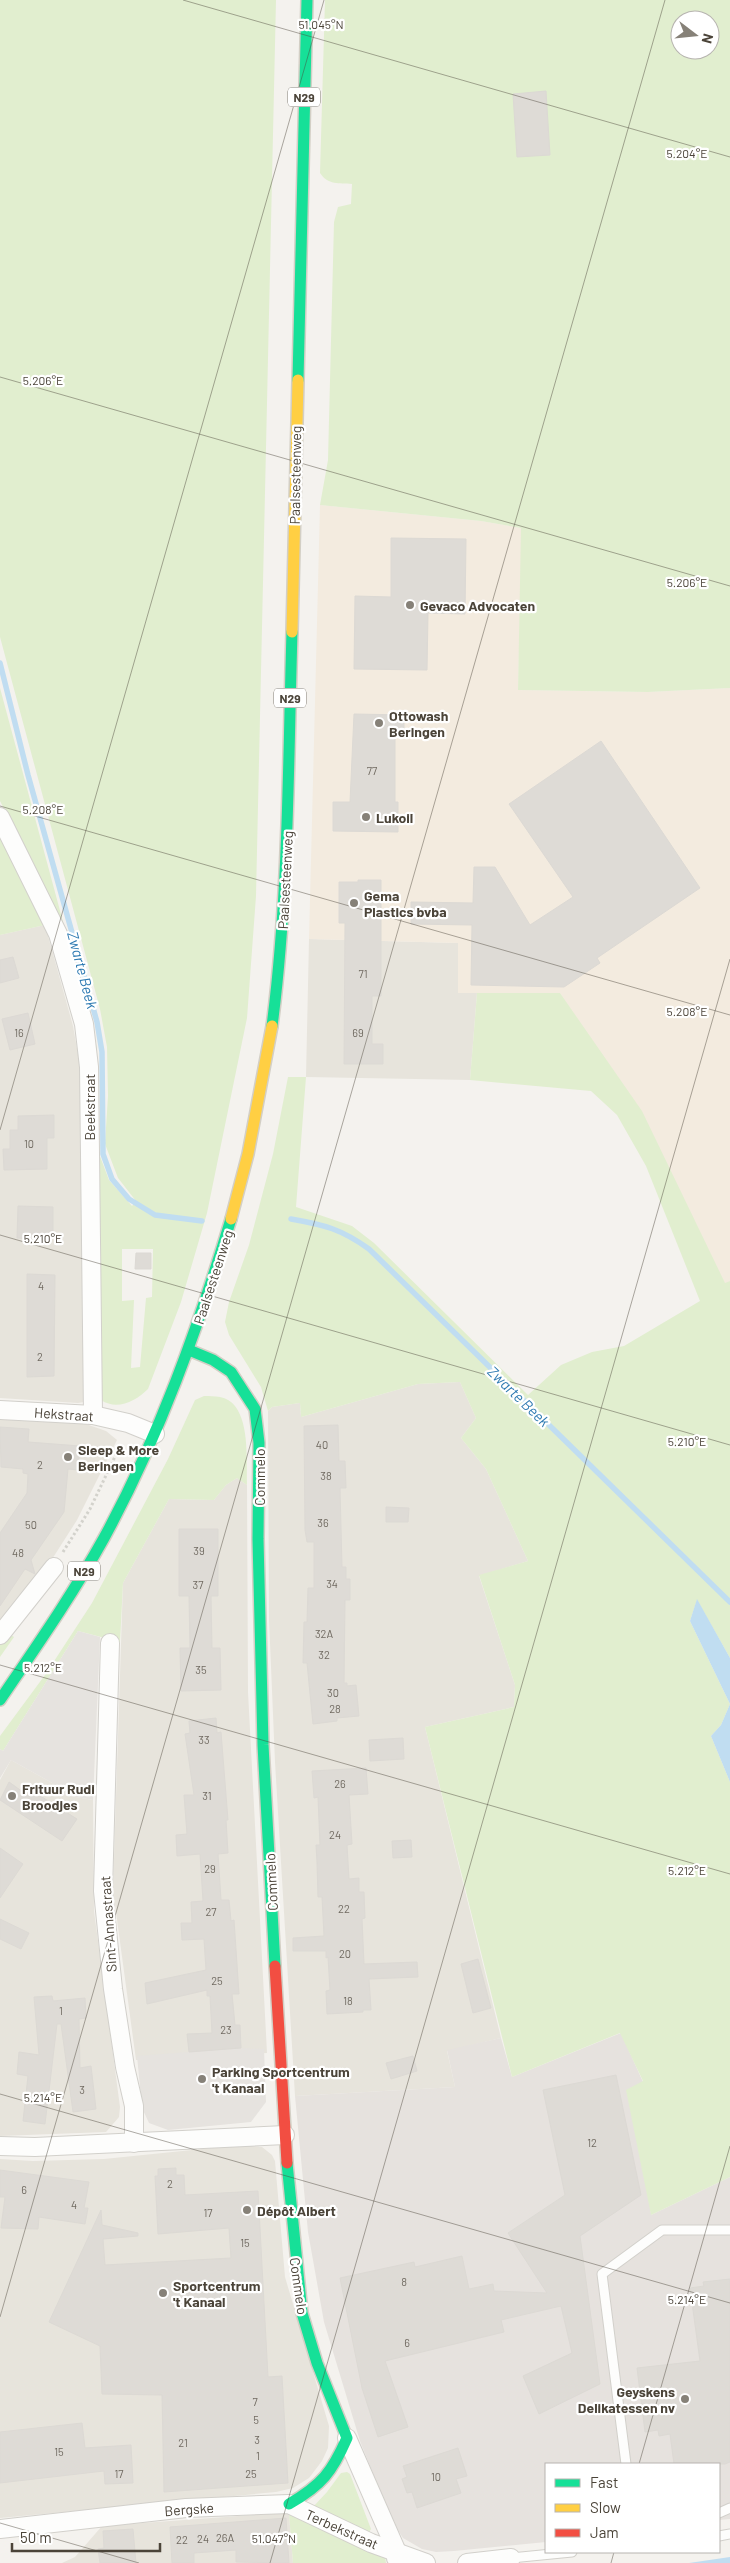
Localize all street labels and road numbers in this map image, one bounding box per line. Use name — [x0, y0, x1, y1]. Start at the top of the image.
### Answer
road number: N29 — [288, 88, 320, 106]
street label: Paalsesteenweg — [286, 426, 304, 524]
road number: N29 — [274, 688, 306, 708]
street label: Paalsesteenweg — [274, 830, 296, 930]
street label: Beekstraat — [81, 1074, 98, 1140]
street label: Paalsesteenweg — [190, 1227, 236, 1327]
street label: Hekstraat — [34, 1403, 94, 1425]
street label: Commelo — [251, 1448, 268, 1506]
road number: N29 — [68, 1562, 100, 1580]
street label: Commelo — [261, 1853, 281, 1911]
street label: Sint-Annastraat — [96, 1875, 120, 1973]
street label: Commelo — [287, 2256, 311, 2316]
street label: Bergske — [164, 2499, 214, 2519]
street label: Terbekstraat — [303, 2505, 381, 2553]

